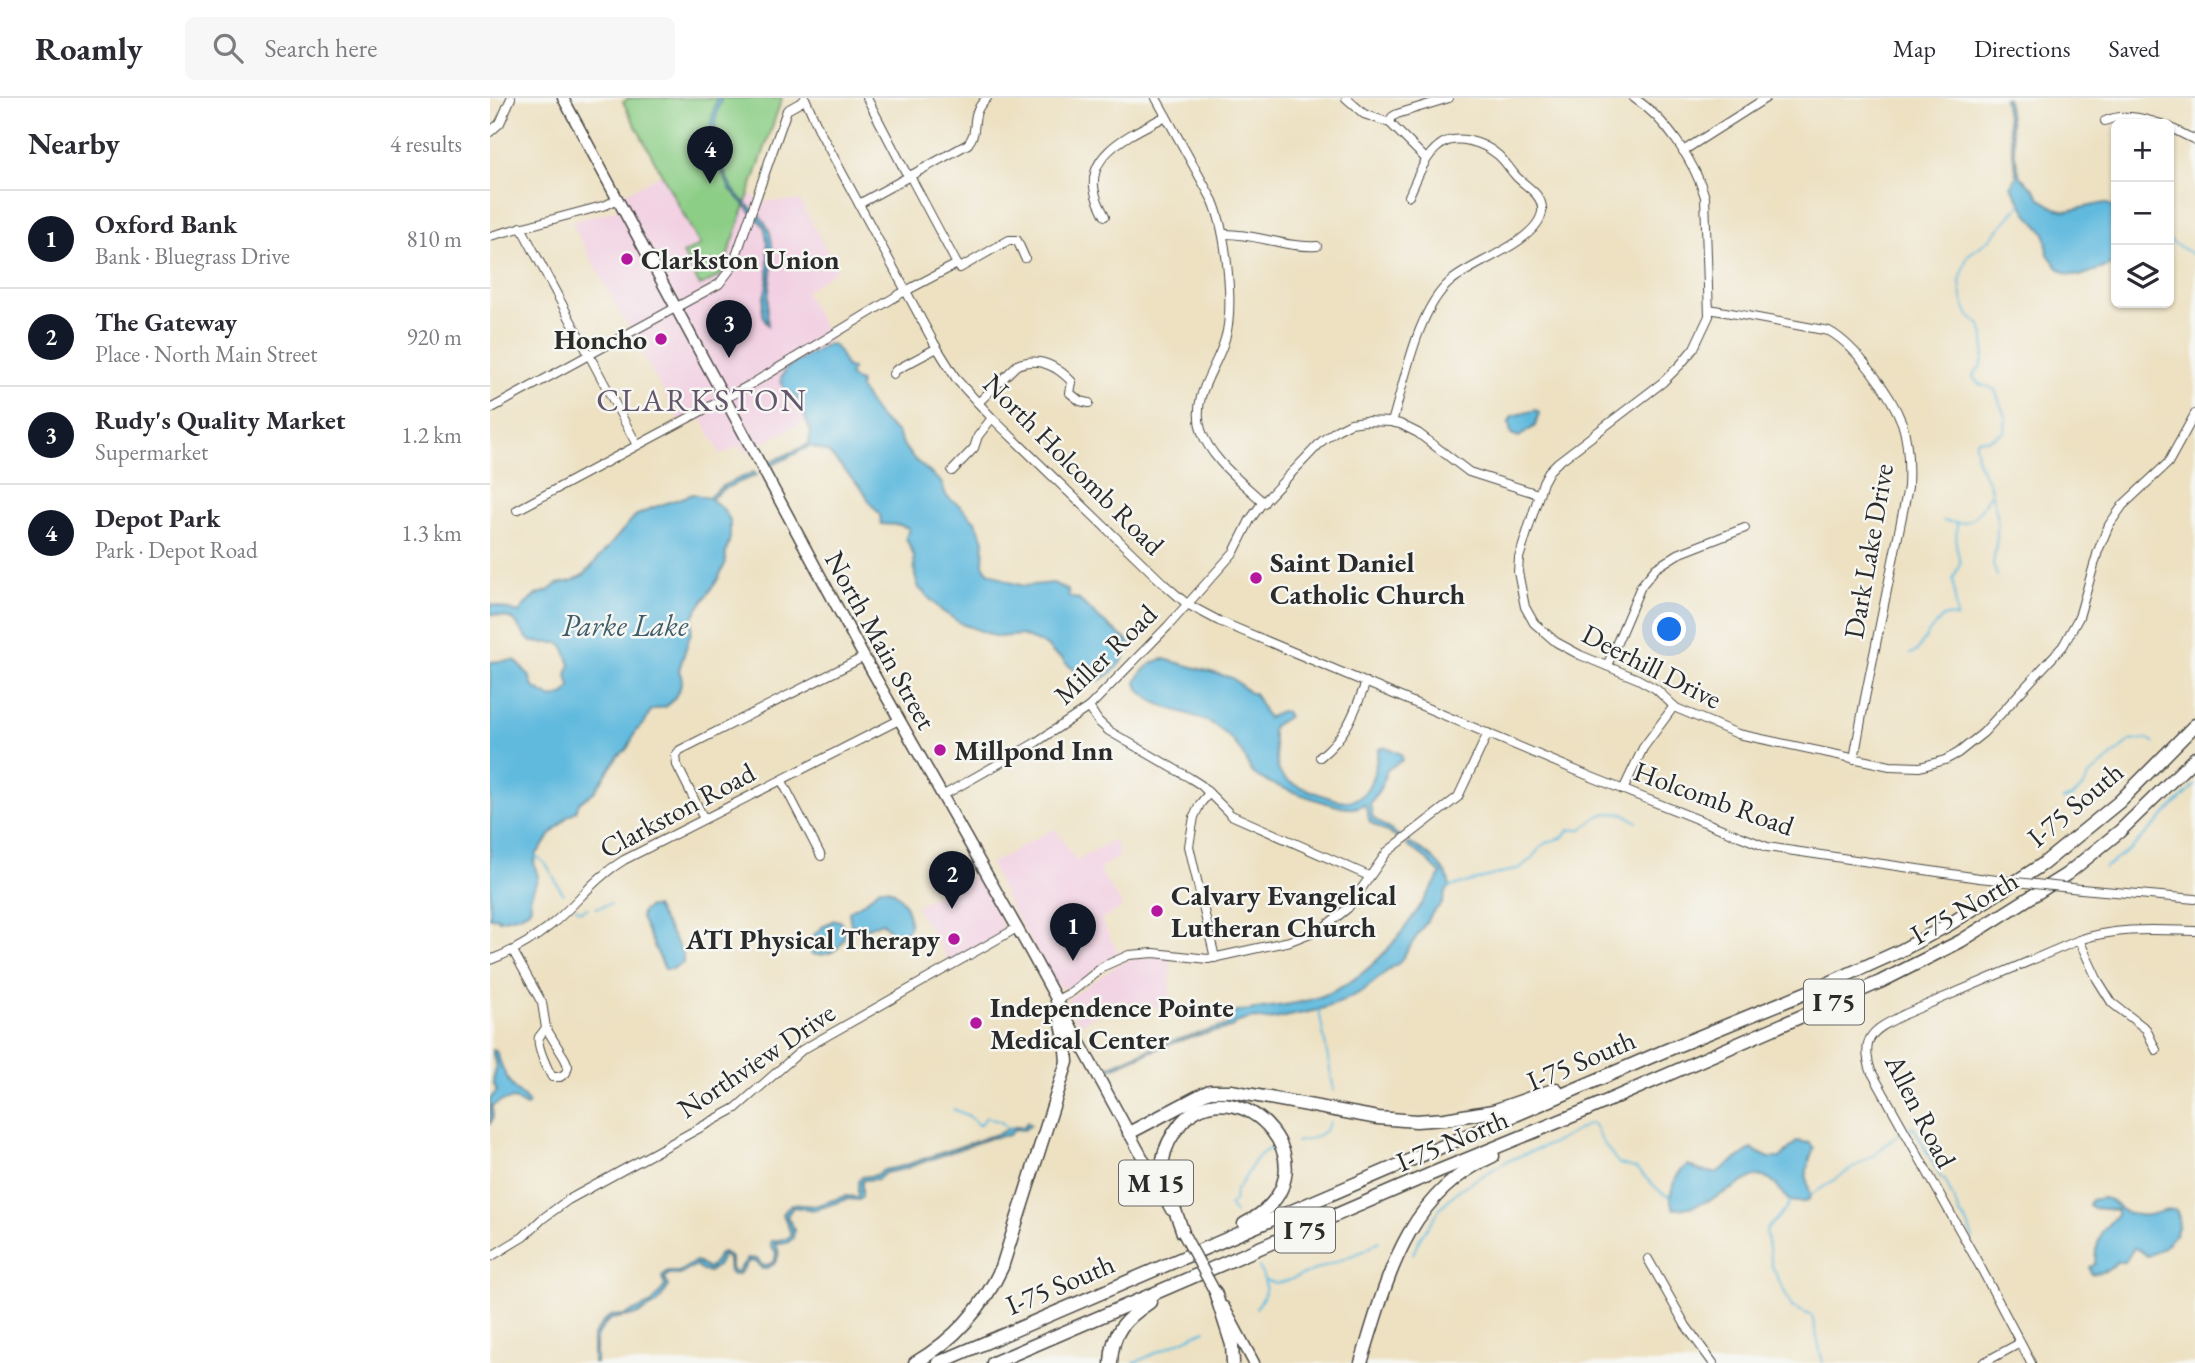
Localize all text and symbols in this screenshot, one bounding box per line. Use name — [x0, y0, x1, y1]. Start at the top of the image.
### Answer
search box — [185, 17, 675, 80]
text: Roamly — [35, 27, 143, 70]
icon: search — [209, 29, 247, 67]
text: Search here — [265, 31, 377, 65]
text: Map — [1893, 33, 1936, 64]
text: Directions — [1974, 33, 2071, 64]
text: Saved — [2109, 33, 2160, 64]
map controls — [2111, 119, 2174, 308]
button: + — [2111, 119, 2174, 182]
text: Nearby — [28, 124, 120, 163]
pin: 4 — [687, 126, 733, 184]
text: 4 results — [390, 129, 462, 159]
button: − — [2111, 182, 2174, 245]
text: Oxford Bank — [95, 207, 237, 241]
text: 1 — [45, 224, 57, 254]
text: 810 m — [406, 224, 462, 254]
text: Bank · Bluegrass Drive — [95, 241, 290, 271]
place label: Clarkston Union — [641, 241, 840, 277]
button: layers — [2111, 245, 2174, 308]
marker: Clarkston Union — [619, 251, 635, 267]
pin: 3 — [706, 300, 752, 358]
text: The Gateway — [95, 305, 237, 339]
place label: Honcho — [554, 321, 647, 357]
text: 2 — [45, 322, 57, 352]
text: 920 m — [406, 322, 462, 352]
marker: Honcho — [653, 331, 669, 347]
text: Place · North Main Street — [95, 339, 317, 369]
street label: North Holcomb Road — [976, 366, 1173, 563]
district label: CLARKSTON — [596, 379, 808, 421]
text: Rudy's Quality Market — [95, 403, 346, 437]
text: 3 — [45, 420, 57, 450]
text: 1.2 km — [401, 420, 462, 450]
text: Supermarket — [95, 437, 208, 467]
street label: Dark Lake Drive — [1835, 460, 1901, 641]
text: Depot Park — [95, 501, 220, 535]
text: 4 — [45, 518, 57, 548]
text: 1.3 km — [401, 518, 462, 548]
text: Park · Depot Road — [95, 535, 258, 565]
street label: North Main Street — [817, 544, 945, 736]
place label: Saint Daniel Catholic Church — [1270, 544, 1465, 612]
marker: Saint Daniel Catholic Church — [1248, 570, 1264, 586]
street label: Miller Road — [1046, 595, 1165, 712]
water label: Parke Lake — [562, 606, 689, 645]
your location — [1652, 612, 1686, 646]
street label: Deerhill Drive — [1576, 615, 1728, 717]
place label: Millpond Inn — [954, 732, 1113, 768]
marker: Millpond Inn — [932, 742, 948, 758]
street label: Holcomb Road — [1629, 752, 1800, 844]
street label: I-75 South — [2020, 753, 2130, 855]
street label: Clarkston Road — [593, 754, 762, 866]
pin: 2 — [929, 851, 975, 909]
street label: I-75 North — [1904, 862, 2024, 952]
place label: Calvary Evangelical Lutheran Church — [1171, 877, 1396, 945]
pin: 1 — [1050, 903, 1096, 961]
marker: Calvary Evangelical Lutheran Church — [1149, 903, 1165, 919]
place label: ATI Physical Therapy — [685, 921, 941, 957]
marker: ATI Physical Therapy — [946, 931, 962, 947]
road number: I 75 — [1804, 980, 1864, 1024]
place label: Independence Pointe Medical Center — [990, 989, 1234, 1057]
street label: Northview Drive — [670, 994, 842, 1126]
marker: Independence Pointe Medical Center — [968, 1015, 984, 1031]
street label: I-75 South — [1521, 1021, 1641, 1099]
street label: Allen Road — [1877, 1047, 1965, 1175]
street label: I-75 North — [1391, 1100, 1513, 1180]
road number: M 15 — [1119, 1160, 1193, 1206]
road number: I 75 — [1275, 1208, 1335, 1252]
street label: I-75 South — [1000, 1245, 1120, 1323]

